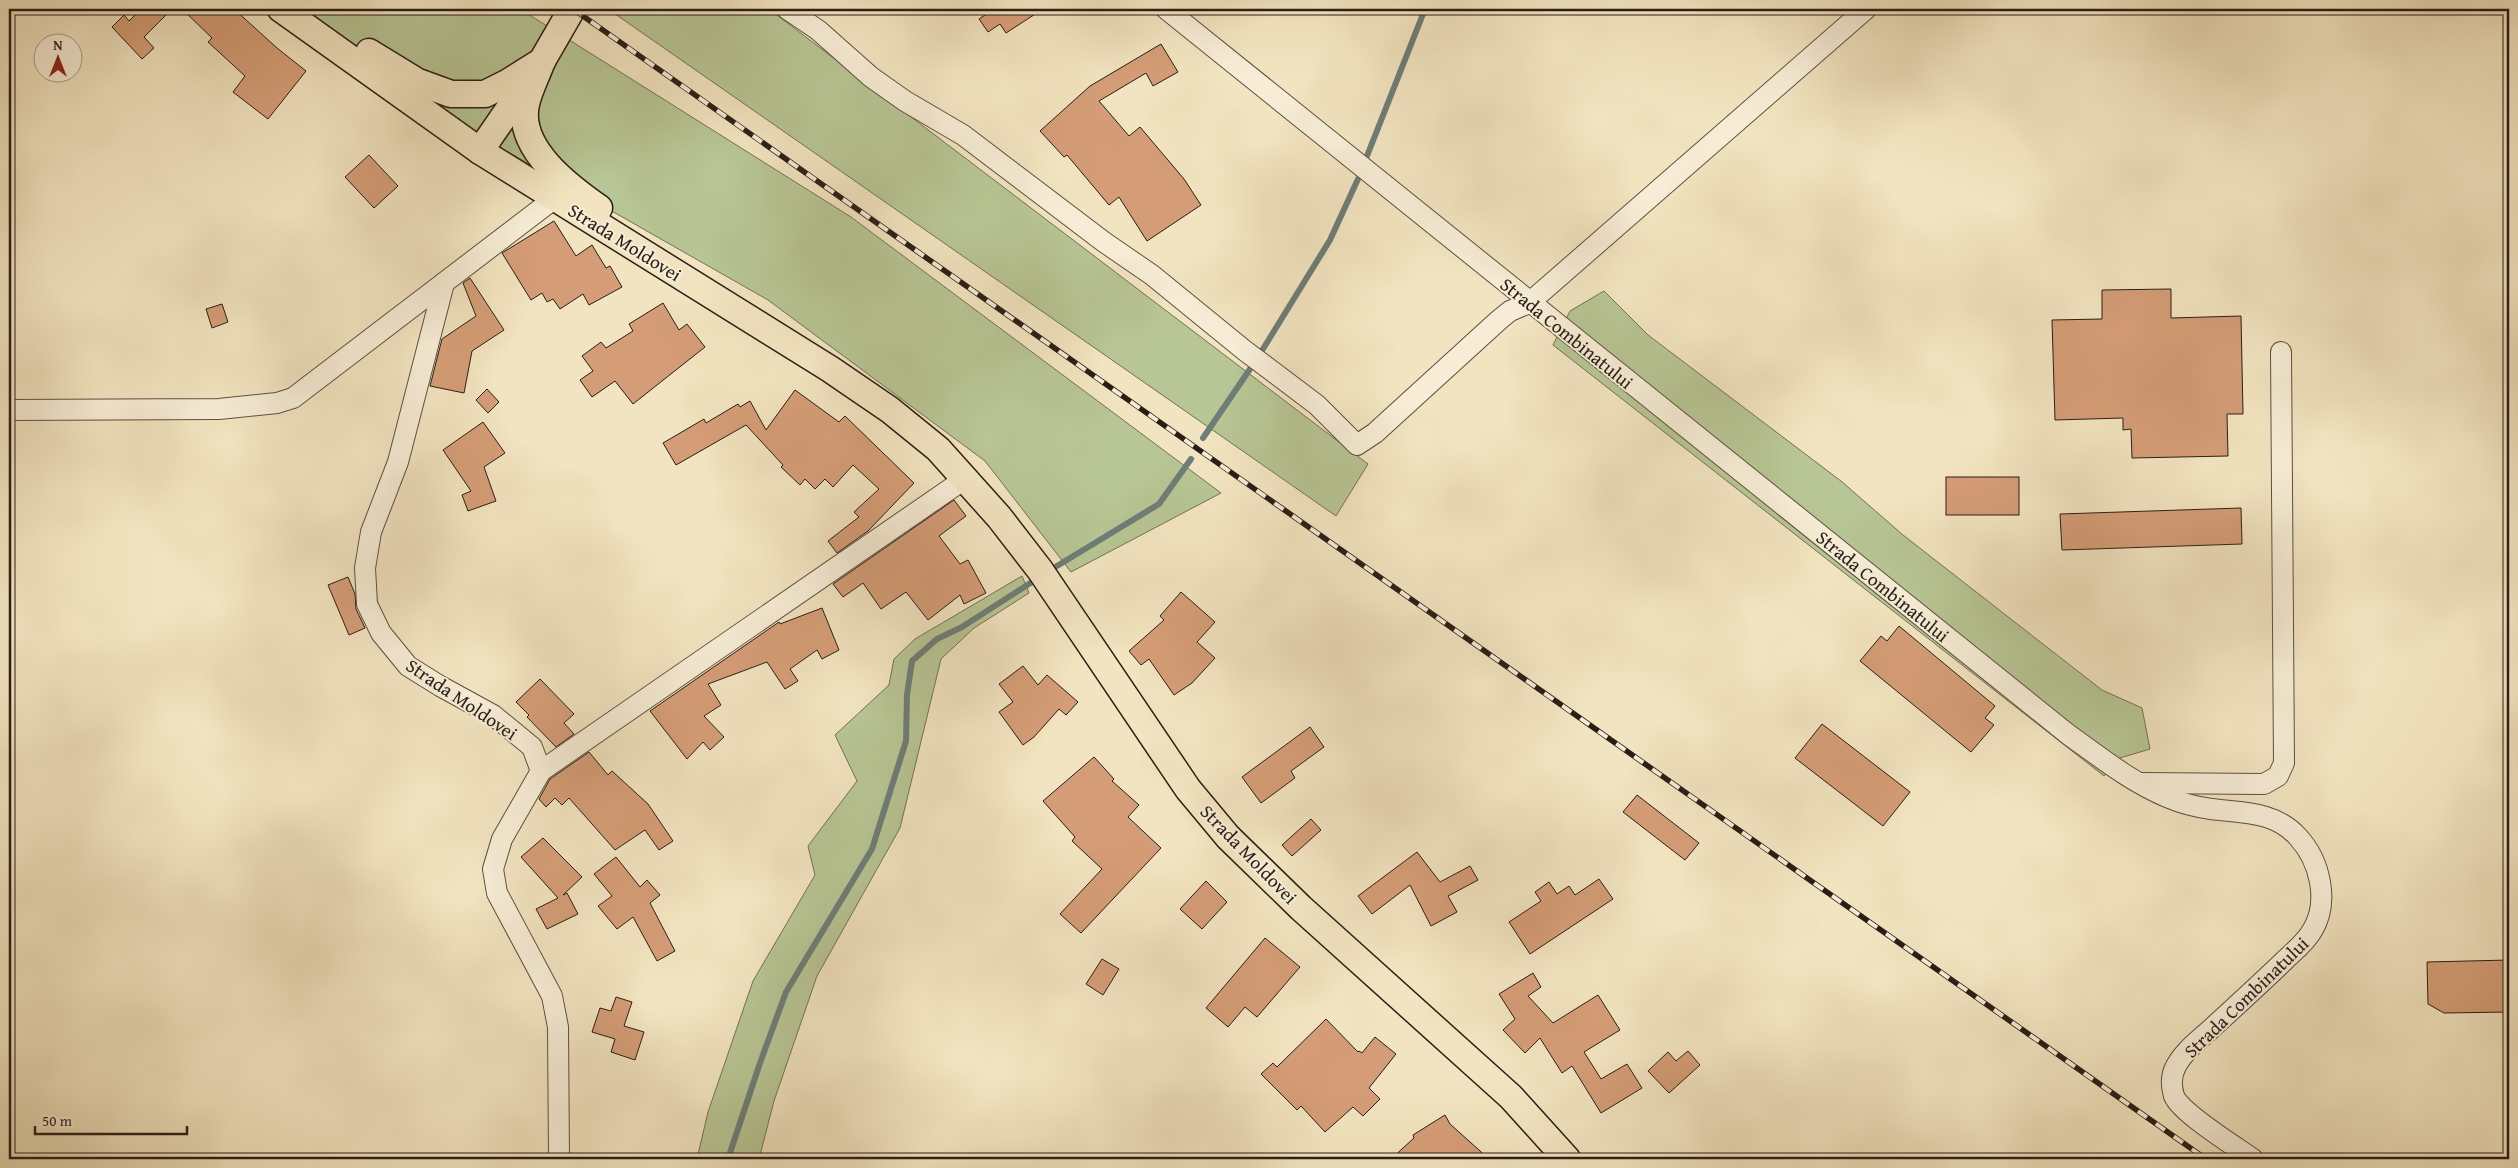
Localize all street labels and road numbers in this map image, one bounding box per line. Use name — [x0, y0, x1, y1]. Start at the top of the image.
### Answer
street label: Strada Moldovei — [563, 196, 687, 288]
street label: Strada Combinatului — [1494, 270, 1640, 396]
street label: Strada Combinatului — [1810, 523, 1956, 649]
street label: Strada Moldovei — [401, 651, 523, 747]
street label: Strada Moldovei — [1194, 798, 1304, 910]
street label: Strada Combinatului — [2177, 930, 2315, 1064]

